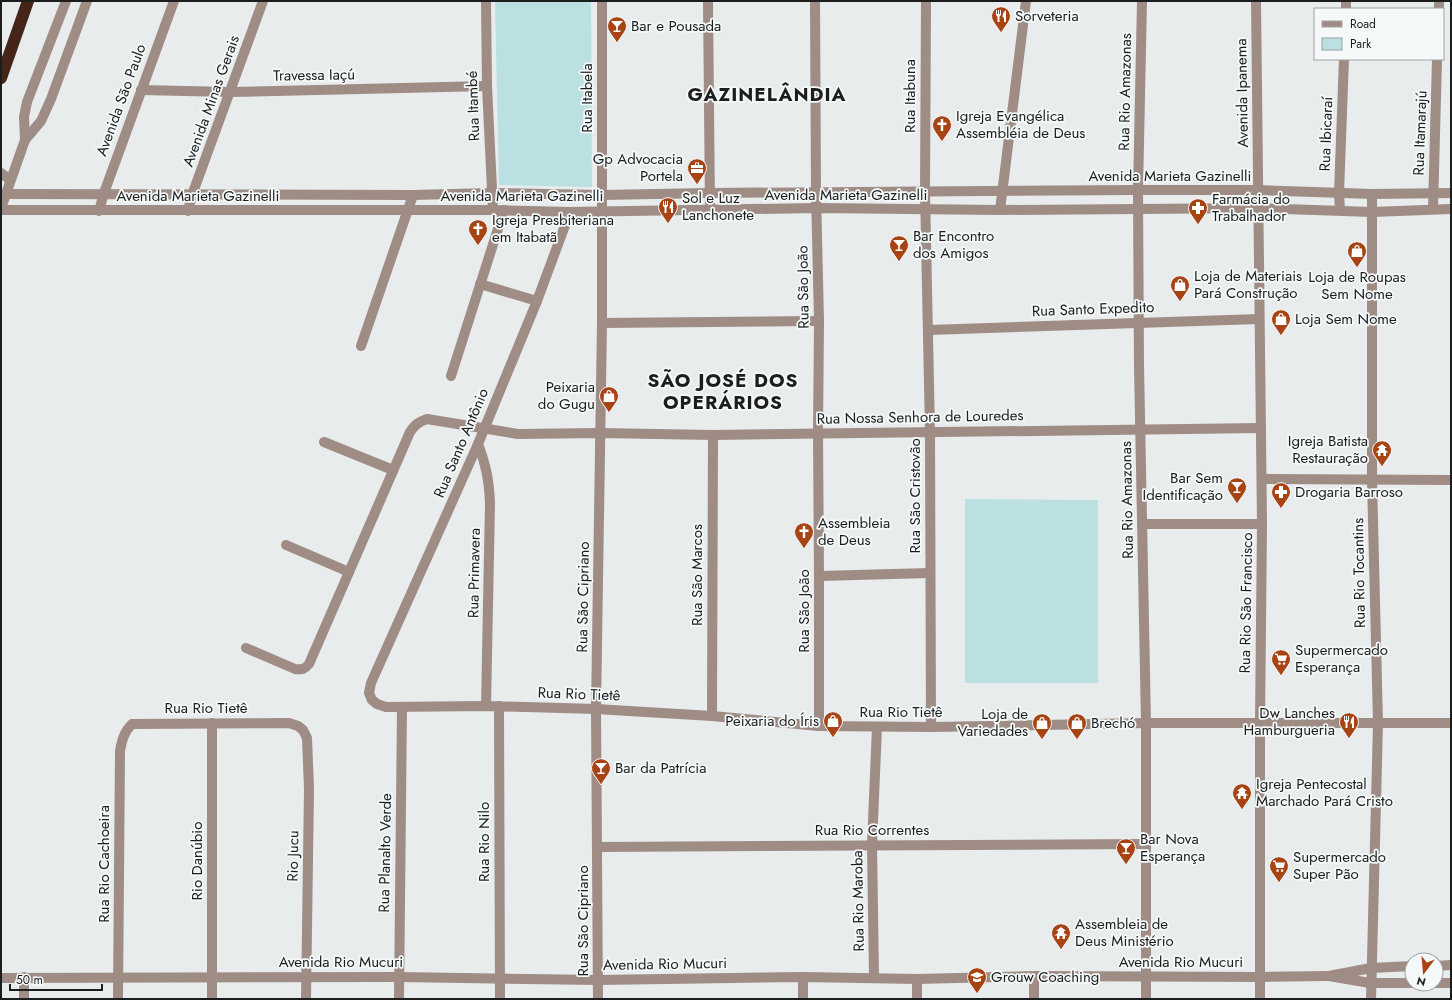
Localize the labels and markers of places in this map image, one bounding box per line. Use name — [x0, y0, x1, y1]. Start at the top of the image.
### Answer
restaurant icon: Sorveteria — [990, 5, 1012, 33]
place label: Sorveteria — [1015, 5, 1079, 27]
bar icon: Bar e Pousada — [606, 15, 628, 43]
place label: Bar e Pousada — [631, 15, 721, 37]
place label: Igreja Evangélica Assembléia de Deus — [956, 105, 1085, 144]
church icon: Igreja Evangélica Assembléia de Deus — [931, 114, 953, 142]
place label: Gp Advocacia Portela — [593, 148, 683, 187]
office icon: Gp Advocacia Portela — [686, 157, 708, 185]
place label: Sol e Luz Lanchonete — [682, 187, 754, 226]
place label: Farmácia do Trabalhador — [1212, 188, 1290, 227]
restaurant icon: Sol e Luz Lanchonete — [657, 196, 679, 224]
pharmacy icon: Farmácia do Trabalhador — [1187, 197, 1209, 225]
place label: Igreja Presbiteriana em Itabatã — [492, 209, 614, 248]
church icon: Igreja Presbiteriana em Itabatã — [467, 218, 489, 246]
place label: Bar Encontro dos Amigos — [913, 225, 994, 264]
bar icon: Bar Encontro dos Amigos — [888, 234, 910, 262]
shop icon: Loja de Roupas Sem Nome — [1346, 240, 1368, 268]
place label: Loja de Materiais Pará Construção — [1194, 265, 1302, 304]
place label: Loja de Roupas Sem Nome — [1308, 266, 1406, 305]
shop icon: Loja de Materiais Pará Construção — [1169, 274, 1191, 302]
shop icon: Loja Sem Nome — [1270, 308, 1292, 336]
place label: Loja Sem Nome — [1295, 308, 1397, 330]
place label: Peixaria do Gugu — [538, 376, 595, 415]
shop icon: Peixaria do Gugu — [598, 385, 620, 413]
place label: Igreja Batista Restauração — [1288, 430, 1368, 469]
temple icon: Igreja Batista Restauração — [1371, 439, 1393, 467]
place label: Bar Sem Identificação — [1142, 467, 1223, 506]
bar icon: Bar Sem Identificação — [1226, 476, 1248, 504]
pharmacy icon: Drogaria Barroso — [1270, 481, 1292, 509]
place label: Drogaria Barroso — [1295, 481, 1403, 503]
place label: Assembleia de Deus — [818, 512, 890, 551]
church icon: Assembleia de Deus — [793, 521, 815, 549]
place label: Supermercado Esperança — [1295, 639, 1388, 678]
supermarket icon: Supermercado Esperança — [1270, 648, 1292, 676]
place label: Dw Lanches Hamburgueria — [1244, 702, 1335, 741]
place label: Loja de Variedades — [958, 703, 1028, 742]
place label: Peixaria do Íris — [725, 710, 819, 732]
shop icon: Peixaria do Íris — [822, 710, 844, 738]
restaurant icon: Dw Lanches Hamburgueria — [1338, 711, 1360, 739]
shop icon: Loja de Variedades — [1031, 712, 1053, 740]
shop icon: Brechó — [1066, 712, 1088, 740]
place label: Brechó — [1091, 712, 1135, 734]
bar icon: Bar da Patrícia — [590, 757, 612, 785]
place label: Bar da Patrícia — [615, 757, 706, 779]
place label: Igreja Pentecostal Marchado Pará Cristo — [1256, 773, 1393, 812]
temple icon: Igreja Pentecostal Marchado Pará Cristo — [1231, 782, 1253, 810]
place label: Bar Nova Esperança — [1140, 828, 1205, 867]
bar icon: Bar Nova Esperança — [1115, 837, 1137, 865]
place label: Supermercado Super Pão — [1293, 846, 1386, 885]
supermarket icon: Supermercado Super Pão — [1268, 855, 1290, 883]
place label: Assembleia de Deus Ministério — [1075, 913, 1174, 952]
temple icon: Assembleia de Deus Ministério — [1050, 922, 1072, 950]
school or university icon: Grouw Coaching — [966, 966, 988, 994]
place label: Grouw Coaching — [991, 966, 1099, 988]

